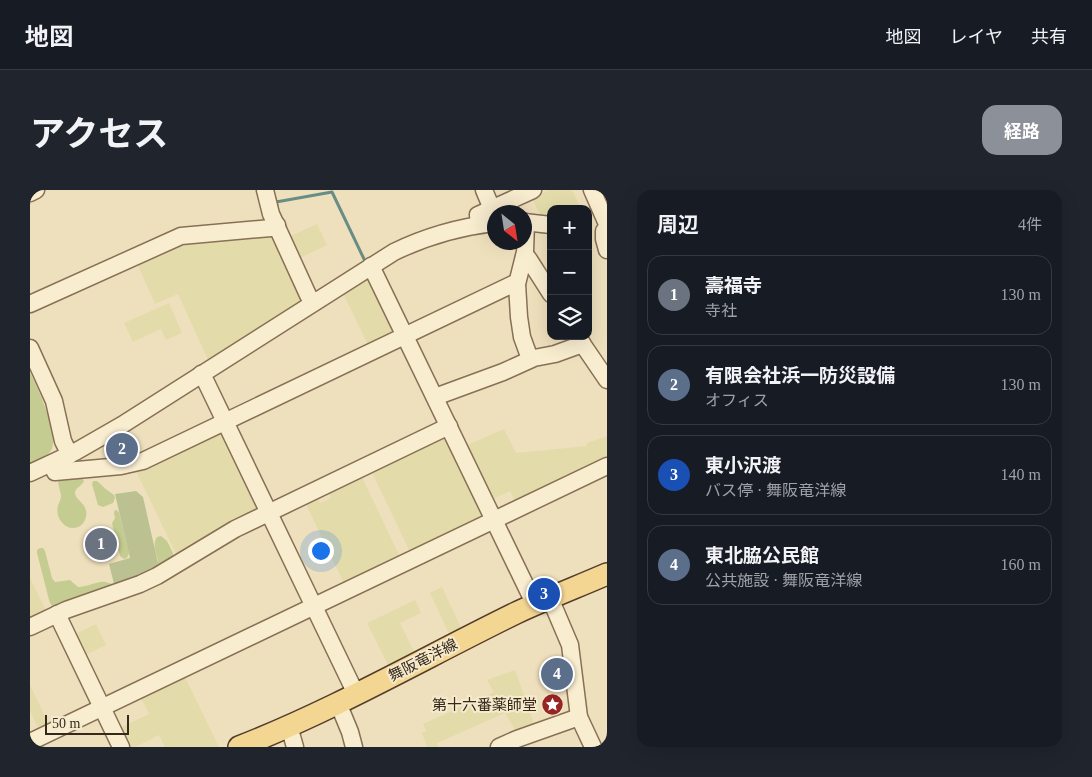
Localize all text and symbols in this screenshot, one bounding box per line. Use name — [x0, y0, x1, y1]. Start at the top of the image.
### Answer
text: 地図 — [25, 24, 73, 50]
text: 地図 — [886, 27, 922, 47]
text: レイヤ — [950, 27, 1003, 47]
text: 共有 — [1031, 27, 1067, 47]
button: 経路 — [982, 105, 1062, 155]
text: アクセス — [30, 115, 168, 154]
north arrow — [487, 205, 532, 250]
map controls — [547, 205, 592, 340]
button: + — [547, 205, 592, 250]
text: 周辺 — [657, 213, 699, 237]
text: 4件 — [1018, 216, 1042, 233]
button: − — [547, 250, 592, 295]
text: 壽福寺 — [705, 275, 762, 296]
text: 1 — [670, 286, 678, 303]
text: 130 m — [1001, 286, 1041, 303]
button: layers — [547, 295, 592, 340]
text: 寺社 — [705, 302, 737, 319]
text: 有限会社浜一防災設備 — [705, 365, 895, 386]
text: 2 — [670, 376, 678, 393]
text: 130 m — [1001, 376, 1041, 393]
text: オフィス — [705, 392, 769, 409]
pin: 2 — [106, 430, 138, 468]
text: 東小沢渡 — [705, 455, 781, 476]
text: 3 — [670, 466, 678, 483]
text: 140 m — [1001, 466, 1041, 483]
text: バス停 · 舞阪竜洋線 — [705, 482, 846, 499]
pin: 1 — [85, 525, 117, 563]
your location — [308, 538, 334, 564]
text: 東北脇公民館 — [705, 545, 819, 566]
text: 4 — [670, 556, 678, 573]
text: 160 m — [1001, 556, 1041, 573]
text: 公共施設 · 舞阪竜洋線 — [705, 572, 862, 589]
pin: 3 — [528, 575, 560, 613]
street label: 舞阪竜洋線 — [386, 636, 460, 684]
pin: 4 — [541, 655, 573, 693]
place icon: 第十六番薬師堂 — [541, 693, 565, 717]
place label: 第十六番薬師堂 — [432, 697, 537, 713]
scale bar — [45, 712, 129, 735]
text: 50 m — [52, 716, 80, 731]

